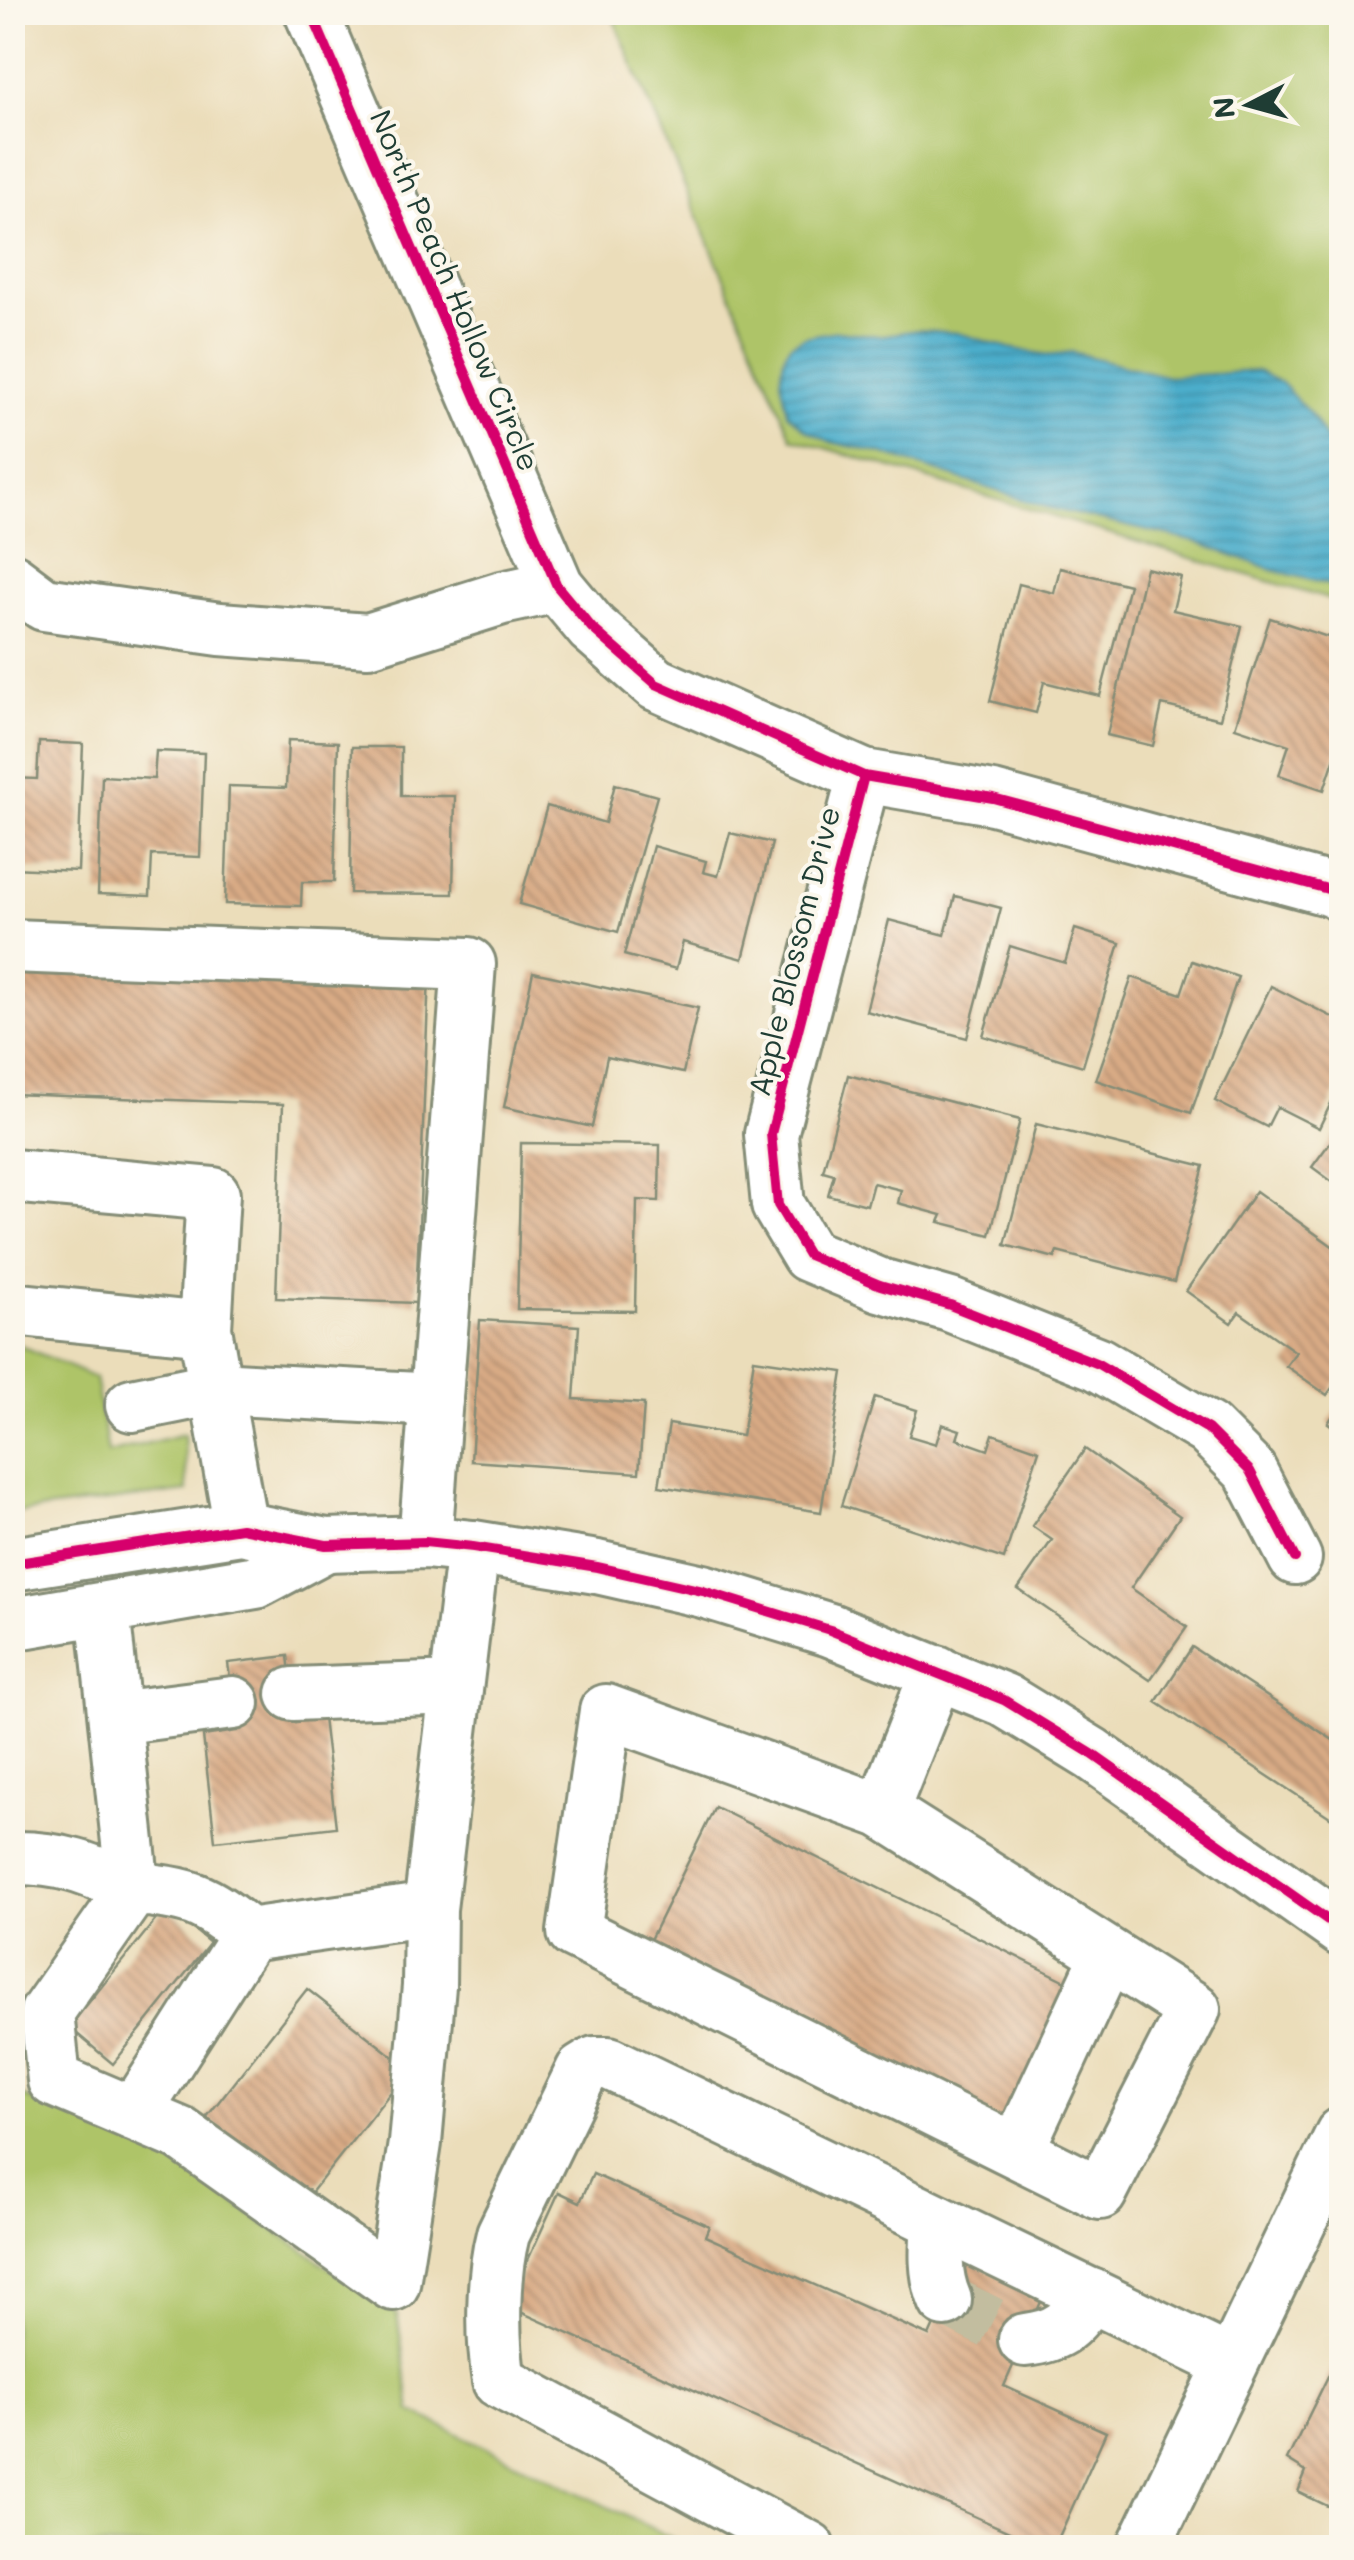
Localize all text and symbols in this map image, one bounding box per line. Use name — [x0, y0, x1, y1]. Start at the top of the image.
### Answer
north arrow — [1199, 55, 1299, 155]
text: N — [1204, 95, 1242, 120]
street label: North Peach Hollow Circle — [362, 103, 550, 477]
street label: Apple Blossom Drive — [738, 802, 848, 1100]

